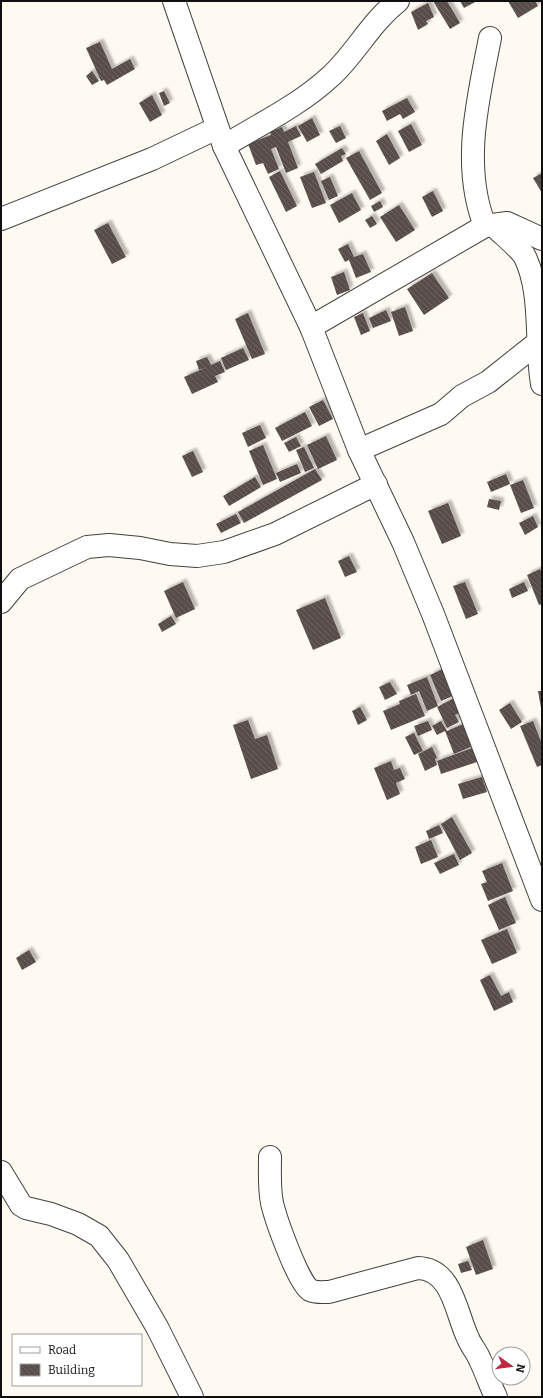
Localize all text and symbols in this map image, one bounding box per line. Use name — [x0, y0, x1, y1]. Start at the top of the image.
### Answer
legend — [12, 1334, 142, 1386]
text: Road — [48, 1343, 76, 1357]
north arrow — [491, 1346, 531, 1386]
text: Building — [48, 1363, 95, 1377]
text: N — [513, 1363, 528, 1374]

